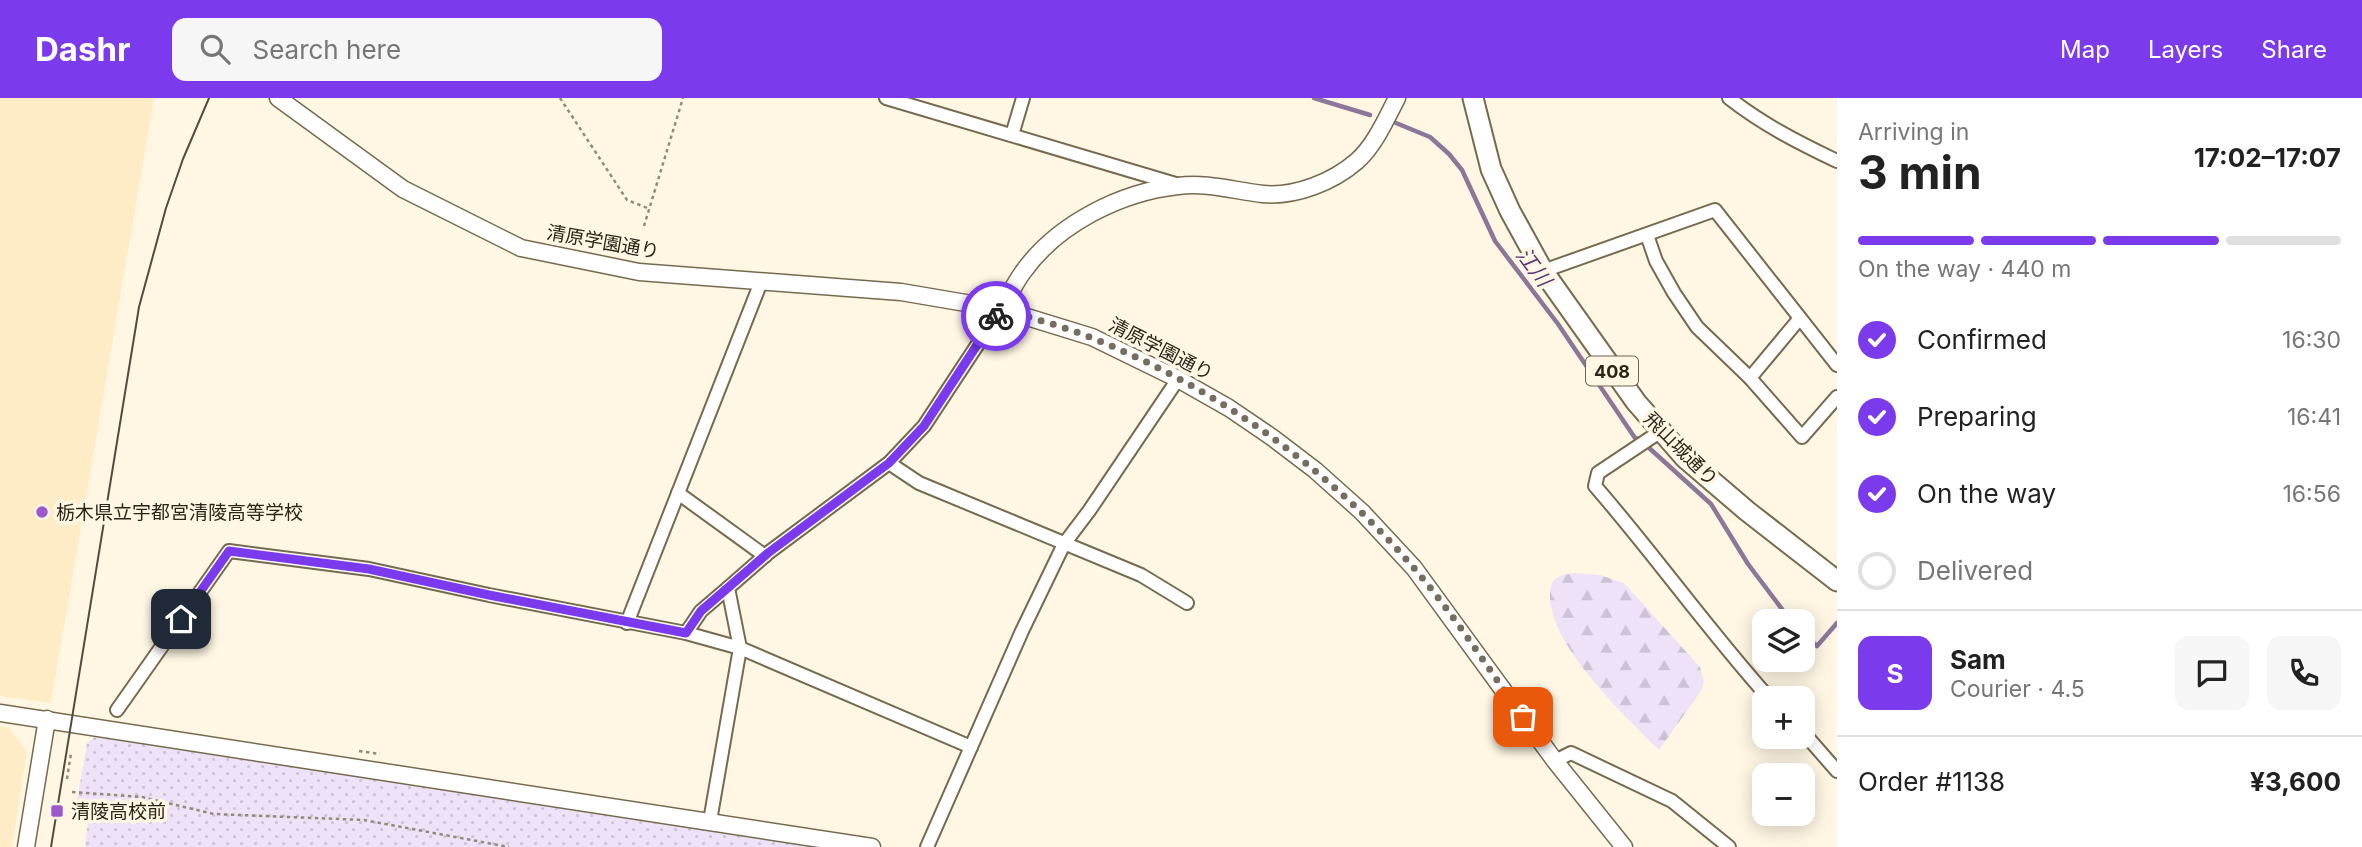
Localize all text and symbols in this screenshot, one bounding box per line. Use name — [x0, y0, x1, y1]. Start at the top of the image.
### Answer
search box — [172, 18, 662, 81]
text: Dashr — [35, 29, 130, 69]
icon: search — [196, 30, 234, 68]
text: Search here — [252, 34, 401, 65]
text: Map — [2060, 35, 2110, 64]
text: Layers — [2148, 35, 2223, 64]
text: Share — [2261, 35, 2327, 64]
text: Arriving in — [1858, 118, 1969, 146]
text: 17:02–17:07 — [2194, 142, 2341, 173]
text: 3 min — [1858, 144, 1982, 200]
street label: 清原学園通り — [545, 221, 661, 263]
water label: 江川 — [1511, 243, 1558, 293]
text: On the way · 440 m — [1858, 255, 2071, 283]
courier — [961, 281, 1031, 351]
icon: bike — [977, 297, 1015, 335]
street label: 清原学園通り — [1105, 313, 1217, 385]
icon: check — [1858, 321, 1896, 359]
text: Confirmed — [1917, 324, 2047, 355]
text: 16:30 — [2282, 326, 2341, 354]
road number: 408 — [1586, 356, 1638, 386]
icon: check — [1858, 398, 1896, 436]
text: Preparing — [1917, 401, 2037, 432]
text: 16:41 — [2287, 403, 2341, 431]
street label: 飛山城通り — [1639, 407, 1723, 491]
icon: check — [1858, 475, 1896, 513]
text: On the way — [1917, 478, 2056, 509]
text: 16:56 — [2283, 480, 2341, 508]
place label: 栃木県立宇都宮清陵高等学校 — [56, 501, 303, 524]
marker: 栃木県立宇都宮清陵高等学校 — [34, 504, 50, 520]
text: Delivered — [1917, 555, 2033, 586]
pin — [151, 589, 211, 649]
icon: home — [162, 600, 200, 638]
map controls — [1752, 609, 1815, 826]
button: layers — [1752, 609, 1815, 672]
button: chat — [2175, 636, 2249, 710]
button: phone — [2267, 636, 2341, 710]
text: Sam — [1950, 644, 2006, 675]
text: S — [1886, 658, 1904, 689]
text: Courier · 4.5 — [1950, 675, 2085, 703]
button: + — [1752, 686, 1815, 749]
pin — [1493, 687, 1553, 747]
icon: bag — [1504, 698, 1542, 736]
button: − — [1752, 763, 1815, 826]
text: Order #1138 — [1858, 766, 2005, 797]
text: ¥3,600 — [2250, 766, 2341, 797]
place label: 清陵高校前 — [71, 800, 166, 823]
marker: 清陵高校前 — [49, 803, 65, 819]

